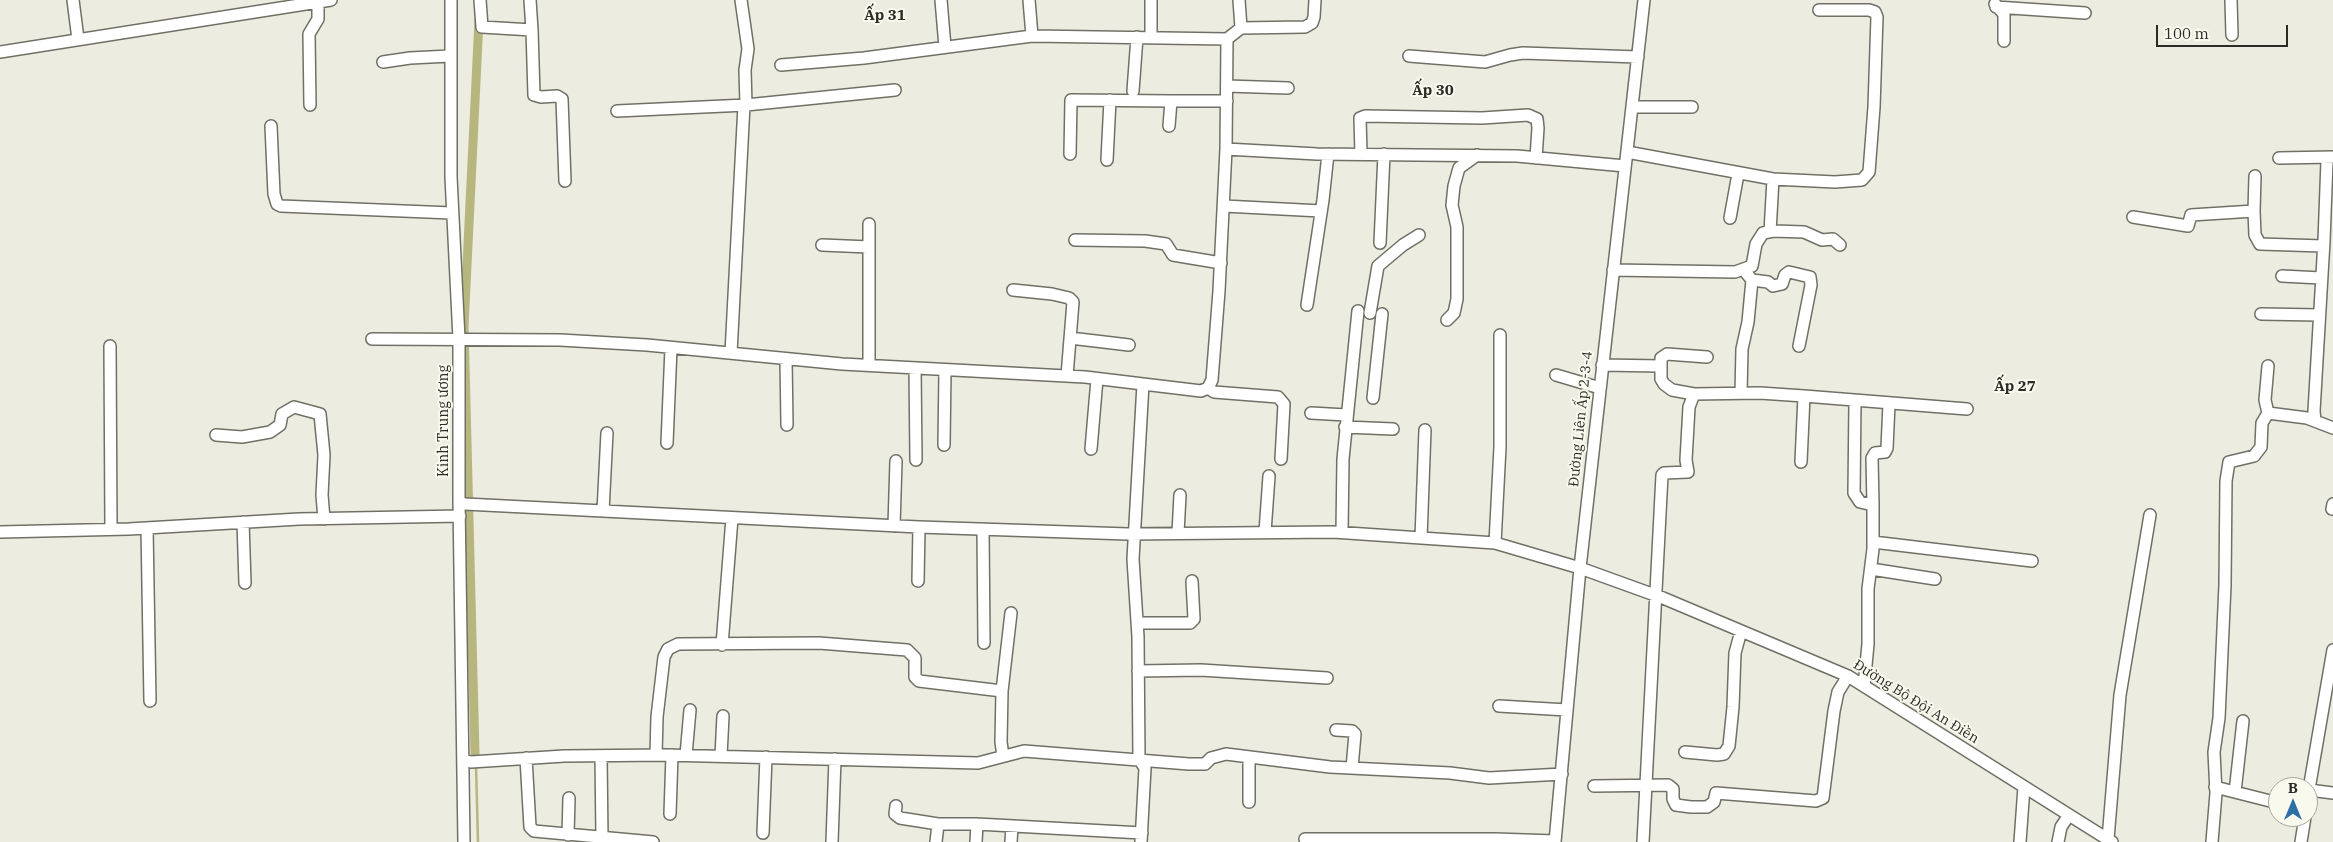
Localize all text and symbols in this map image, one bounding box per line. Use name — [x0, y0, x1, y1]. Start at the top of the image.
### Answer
district label: Ấp 31 — [864, 7, 906, 25]
scale bar — [2158, 15, 2290, 47]
text: 100 m — [2164, 24, 2209, 43]
district label: Ấp 30 — [1412, 82, 1454, 100]
street label: Đường Liên Ấp 2-3-4 — [1566, 350, 1596, 488]
street label: Kinh Trung ương — [436, 365, 452, 477]
district label: Ấp 27 — [1994, 378, 2036, 396]
street label: Đường Bộ Đội An Điền — [1850, 657, 1982, 747]
north arrow — [2268, 777, 2318, 827]
text: B — [2288, 779, 2298, 797]

